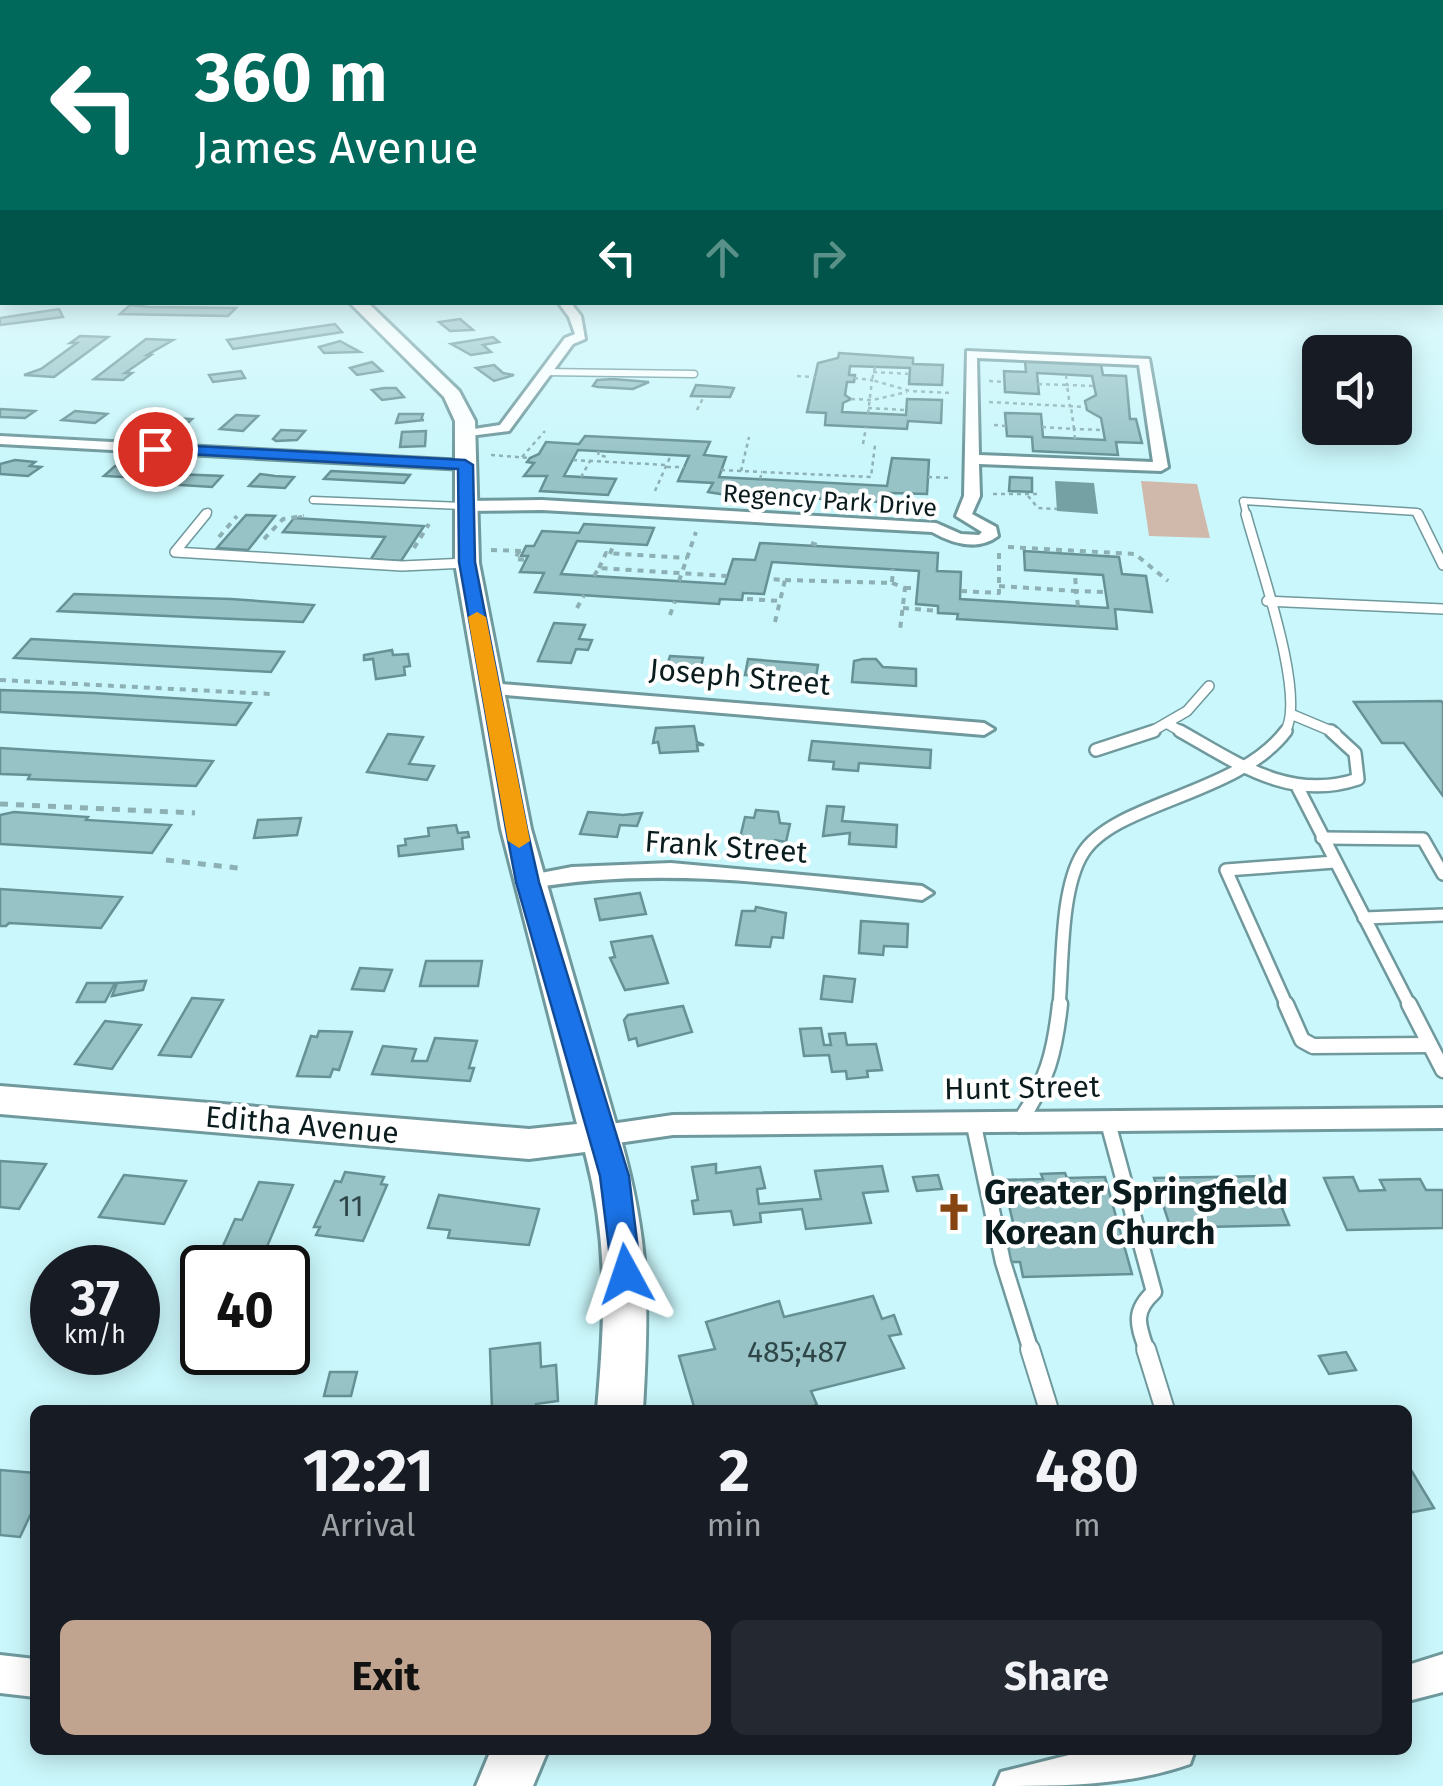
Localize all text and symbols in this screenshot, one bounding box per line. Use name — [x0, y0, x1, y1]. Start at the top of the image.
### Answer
text: 360 m — [195, 36, 388, 120]
icon: left — [30, 40, 160, 170]
text: James Avenue — [195, 121, 479, 175]
icon: left — [590, 230, 645, 285]
icon: ahead — [695, 230, 750, 285]
icon: right — [800, 230, 855, 285]
map controls — [1302, 335, 1412, 445]
button: sound — [1302, 335, 1412, 445]
pin — [113, 407, 198, 492]
icon: arrive — [128, 422, 183, 477]
street label: Regency Park Drive — [722, 479, 938, 523]
street label: Joseph Street — [648, 651, 832, 703]
street label: Frank Street — [644, 823, 809, 871]
street label: Hunt Street — [944, 1069, 1100, 1107]
street label: Editha Avenue — [204, 1099, 400, 1151]
place label: Greater Springfield Korean Church — [984, 1171, 1288, 1253]
house number: 11 — [338, 1188, 364, 1224]
church icon: Greater Springfield Korean Church — [933, 1191, 975, 1233]
position arrow — [574, 1222, 678, 1326]
speed limit sign: 40 — [180, 1245, 310, 1375]
text: 37 — [70, 1268, 120, 1328]
text: km/h — [64, 1320, 126, 1350]
house number: 485;487 — [747, 1334, 847, 1370]
text: 12:21 — [303, 1435, 434, 1507]
text: 2 — [719, 1435, 750, 1507]
text: 480 — [1035, 1435, 1139, 1507]
text: Arrival — [322, 1506, 415, 1544]
text: min — [707, 1506, 762, 1544]
text: m — [1073, 1506, 1101, 1544]
button: Exit — [60, 1620, 711, 1735]
button: Share — [731, 1620, 1382, 1735]

